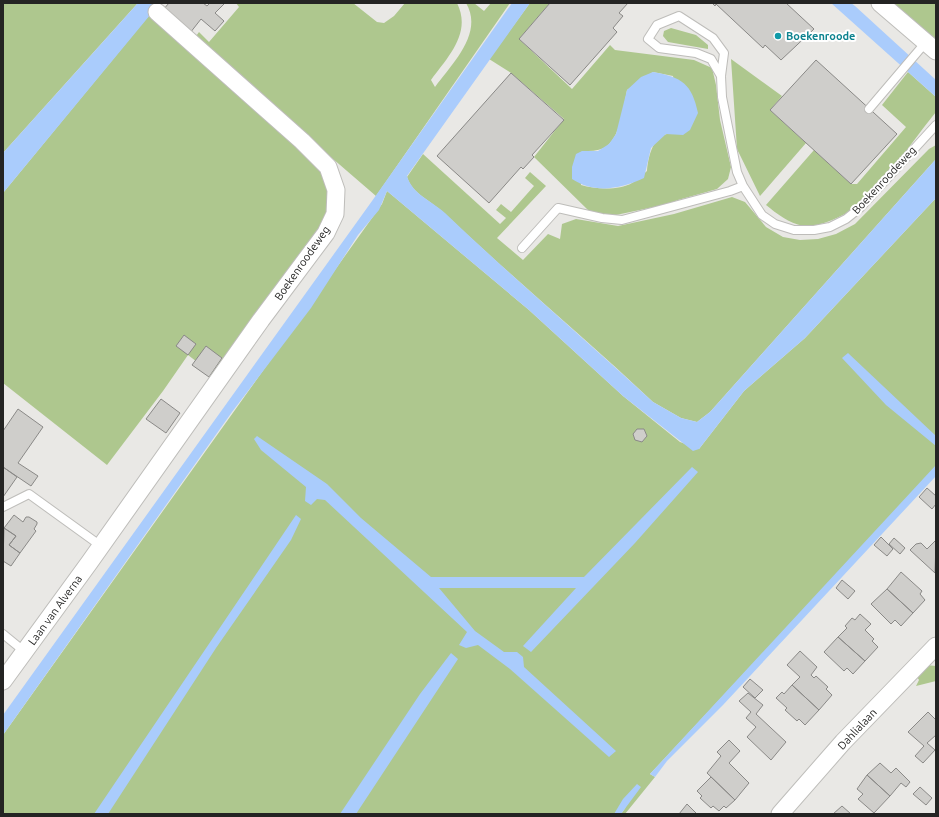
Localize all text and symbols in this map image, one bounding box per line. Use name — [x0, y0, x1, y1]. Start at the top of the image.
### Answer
place label: Boekenroode — [786, 30, 855, 42]
marker: Boekenroode — [773, 31, 783, 41]
street label: Boekenroodeweg — [850, 144, 918, 216]
street label: Boekenroodeweg — [272, 224, 332, 302]
street label: Laan van Alverna — [26, 573, 84, 647]
street label: Dahlialaan — [835, 706, 879, 752]

